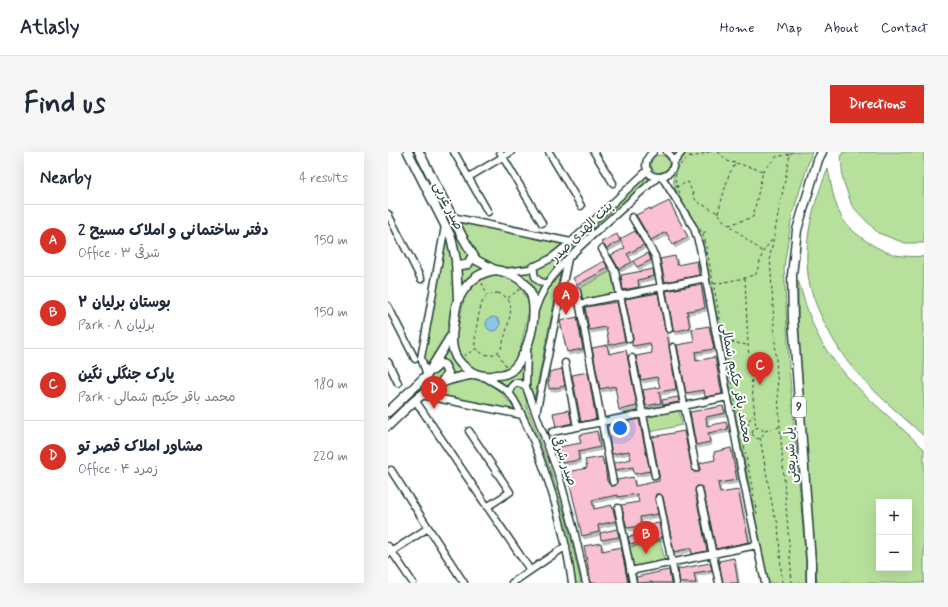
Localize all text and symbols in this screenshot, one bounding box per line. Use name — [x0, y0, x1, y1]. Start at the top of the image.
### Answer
text: Atlasly — [20, 15, 79, 40]
text: Home — [720, 19, 754, 37]
text: Map — [776, 19, 802, 37]
text: About — [824, 19, 859, 37]
text: Contact — [881, 19, 928, 37]
button: Directions — [830, 85, 924, 123]
text: Find us — [24, 86, 105, 123]
text: Nearby — [40, 167, 92, 189]
text: 4 results — [299, 170, 348, 187]
street label: صدر غربی — [429, 179, 467, 233]
street label: بنت الهدی صدر — [546, 198, 617, 267]
text: دفتر ساختمانی و املاک مسیح 2 — [78, 221, 268, 241]
text: A — [49, 232, 57, 249]
text: 150 m — [314, 232, 348, 249]
text: Office · ۳ شرقی — [78, 245, 160, 262]
pin: A — [553, 282, 579, 315]
text: بوستان برلیان ۲ — [78, 293, 171, 313]
text: B — [49, 304, 57, 321]
text: 150 m — [314, 304, 348, 321]
text: Park · برلیان ۸ — [78, 317, 155, 334]
street label: محمد باقر حکیم شمالی — [715, 322, 756, 445]
pin: C — [747, 352, 773, 385]
text: پارک جنگلی نگین — [78, 365, 174, 385]
text: C — [48, 376, 58, 393]
text: 180 m — [313, 376, 348, 393]
pin: D — [421, 376, 447, 409]
text: Park · محمد باقر حکیم شمالی — [78, 389, 236, 406]
road number: 9 — [792, 397, 806, 417]
your location — [610, 418, 630, 438]
street label: پل شریعتی — [781, 426, 801, 484]
street label: صدر شرقی — [548, 433, 581, 488]
text: مشاور املاک قصر تو — [78, 437, 203, 457]
text: D — [49, 448, 57, 465]
text: 220 m — [313, 448, 348, 465]
text: Office · زمرد ۴ — [78, 461, 158, 478]
map controls — [876, 499, 912, 571]
button: + — [876, 499, 912, 535]
pin: B — [633, 521, 659, 554]
button: − — [876, 535, 912, 571]

